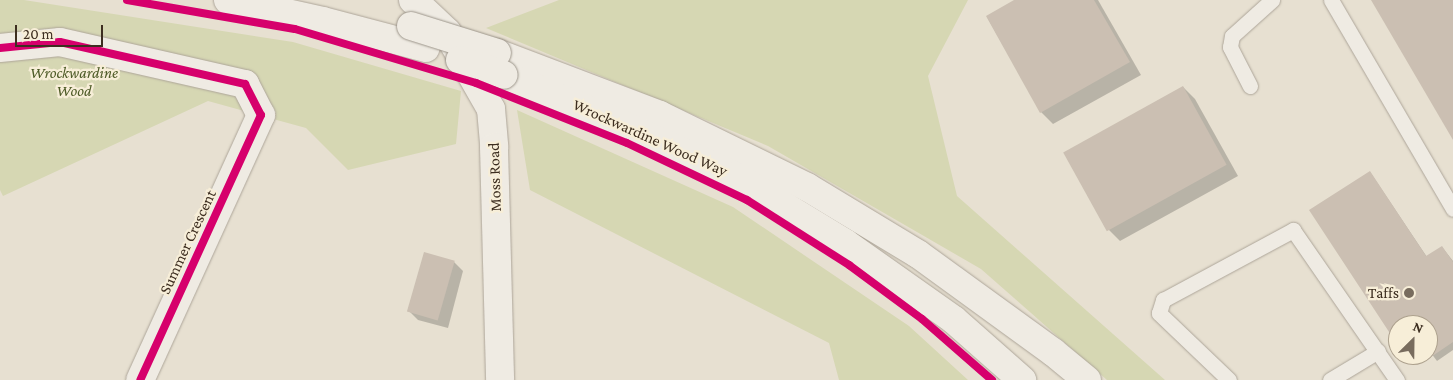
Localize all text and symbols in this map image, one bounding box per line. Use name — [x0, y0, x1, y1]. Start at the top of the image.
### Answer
scale bar — [18, 15, 105, 47]
text: 20 m — [23, 26, 54, 42]
park label: Wrockwardine Wood — [30, 63, 118, 101]
street label: Wrockwardine Wood Way — [570, 95, 730, 181]
street label: Moss Road — [484, 142, 506, 212]
street label: Summer Crescent — [155, 187, 221, 297]
place label: Taffs — [1368, 283, 1399, 303]
marker: Taffs — [1403, 287, 1415, 299]
north arrow — [1388, 315, 1438, 365]
text: N — [1411, 318, 1426, 336]

